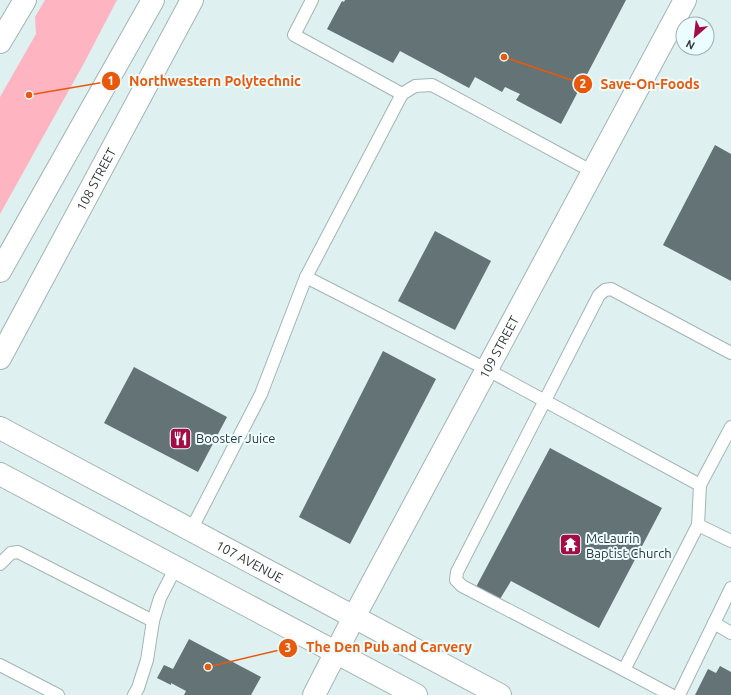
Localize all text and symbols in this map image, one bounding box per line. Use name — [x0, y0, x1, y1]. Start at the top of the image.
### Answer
north arrow — [675, 16, 715, 56]
text: N — [684, 38, 697, 52]
callout: Northwestern Polytechnic — [101, 68, 309, 94]
callout: Save-On-Foods — [573, 71, 708, 97]
text: Northwestern Polytechnic — [129, 73, 301, 89]
text: 1 — [108, 74, 114, 87]
text: Save-On-Foods — [600, 76, 700, 92]
text: 2 — [580, 77, 587, 90]
street label: 108 STREET — [73, 145, 118, 213]
street label: 109 STREET — [476, 313, 521, 381]
restaurant icon: Booster Juice — [167, 425, 193, 451]
place label: Booster Juice — [196, 431, 275, 445]
place label: McLaurin Baptist Church — [586, 531, 672, 560]
temple icon: McLaurin Baptist Church — [558, 532, 584, 558]
street label: 107 AVENUE — [214, 538, 286, 585]
callout: The Den Pub and Carvery — [278, 635, 480, 661]
text: The Den Pub and Carvery — [306, 639, 472, 655]
text: 3 — [285, 641, 291, 654]

